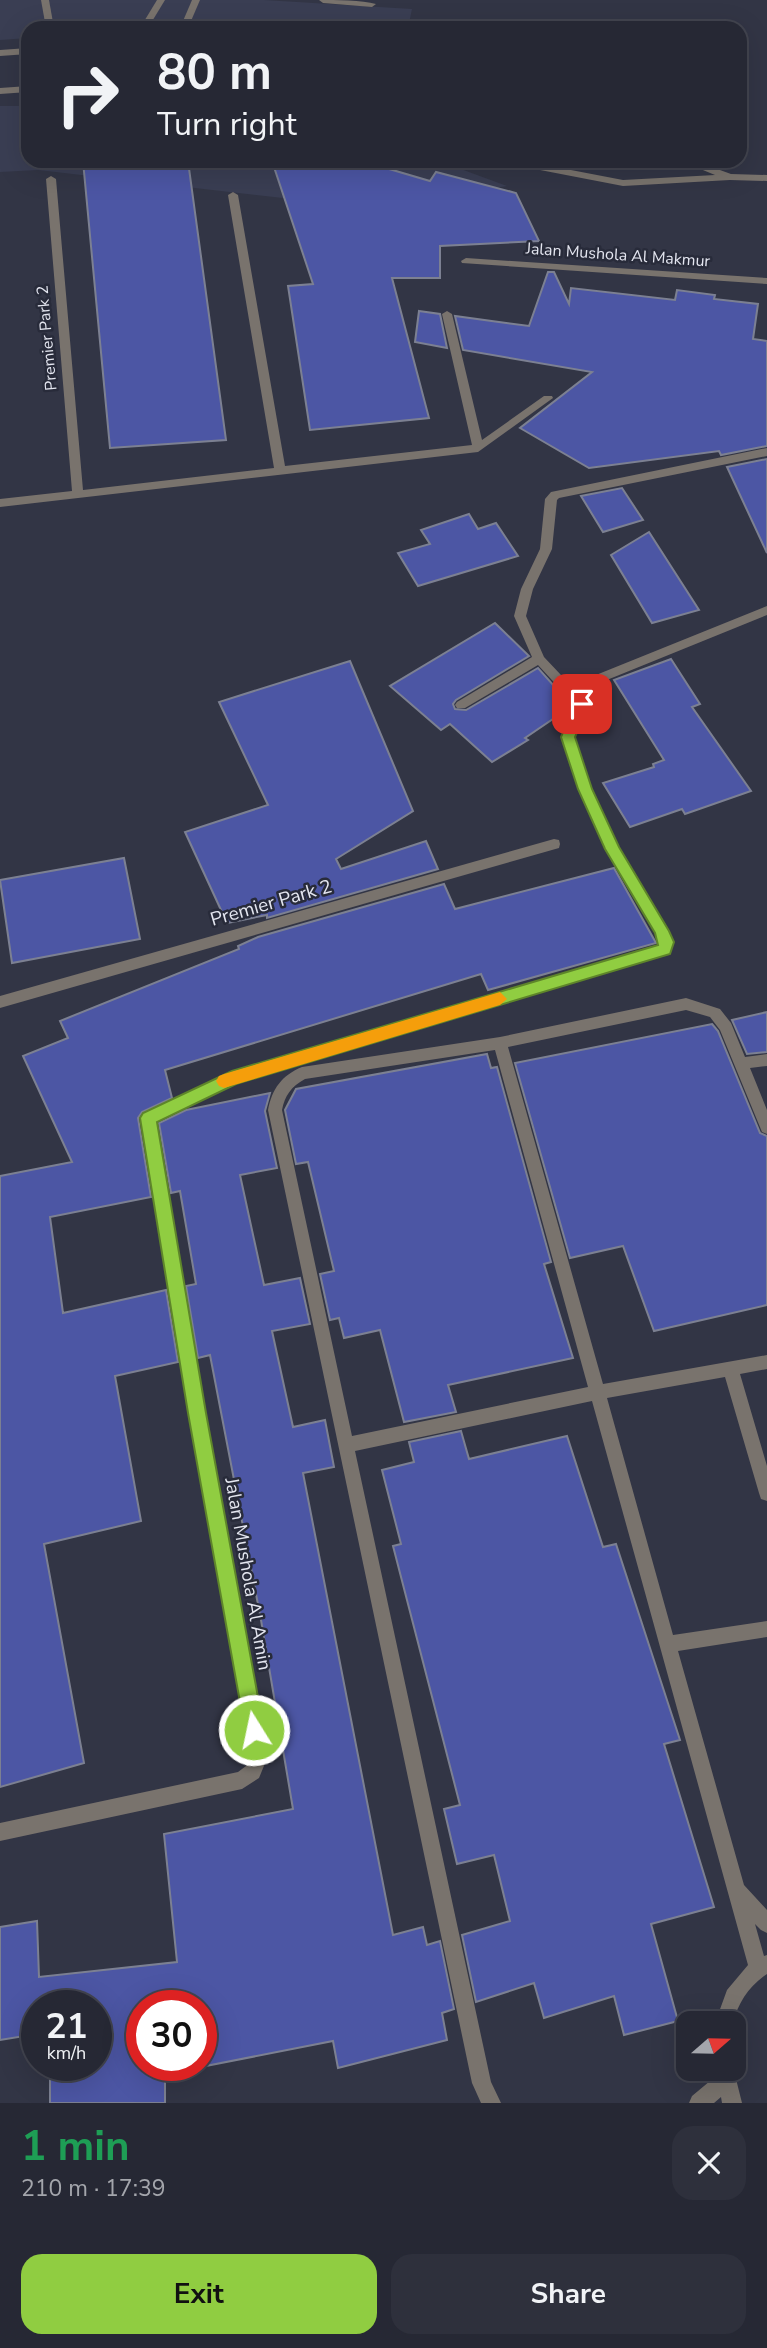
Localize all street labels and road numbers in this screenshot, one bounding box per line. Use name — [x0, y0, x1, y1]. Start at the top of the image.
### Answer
street label: Jalan Mushola Al Makmur — [524, 238, 711, 272]
street label: Premier Park 2 — [31, 284, 63, 392]
street label: Premier Park 2 — [207, 873, 335, 933]
street label: Jalan Mushola Al Amin — [218, 1475, 278, 1672]

